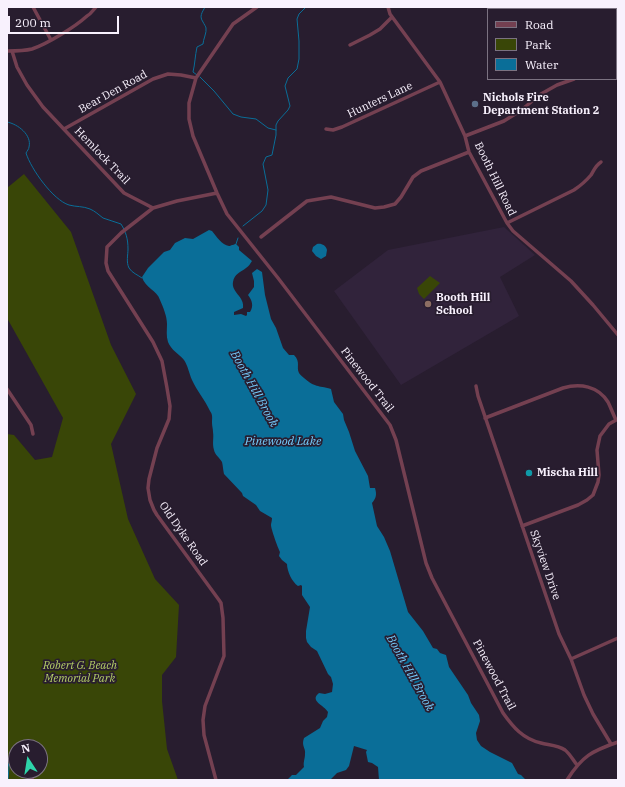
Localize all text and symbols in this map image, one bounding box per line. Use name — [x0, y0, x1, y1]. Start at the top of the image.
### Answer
scale bar — [10, 8, 121, 34]
legend — [487, 8, 617, 80]
text: 200 m — [15, 15, 51, 30]
text: Road — [525, 17, 554, 32]
text: Park — [525, 37, 551, 52]
text: Water — [525, 57, 558, 72]
street label: Bear Den Road — [76, 68, 150, 116]
street label: Hunters Lane — [345, 79, 415, 121]
place label: Nichols Fire Department Station 2 — [483, 91, 599, 117]
marker: Nichols Fire Department Station 2 — [470, 99, 480, 109]
street label: Hemlock Trail — [72, 125, 132, 187]
street label: Booth Hill Road — [471, 140, 519, 218]
place label: Booth Hill School — [436, 291, 490, 317]
marker: Booth Hill School — [423, 299, 433, 309]
street label: Pinewood Trail — [338, 345, 396, 415]
water label: Booth Hill Brook — [227, 348, 281, 430]
water label: Pinewood Lake — [245, 435, 321, 449]
place label: Mischa Hill — [537, 466, 598, 480]
marker: Mischa Hill — [524, 468, 534, 478]
street label: Old Dyke Road — [156, 499, 210, 569]
street label: Skyview Drive — [527, 528, 563, 602]
water label: Booth Hill Brook — [383, 632, 437, 714]
street label: Pinewood Trail — [470, 637, 518, 713]
park label: Robert G. Beach Memorial Park — [43, 659, 117, 685]
north arrow — [8, 739, 48, 779]
text: N — [20, 740, 31, 756]

